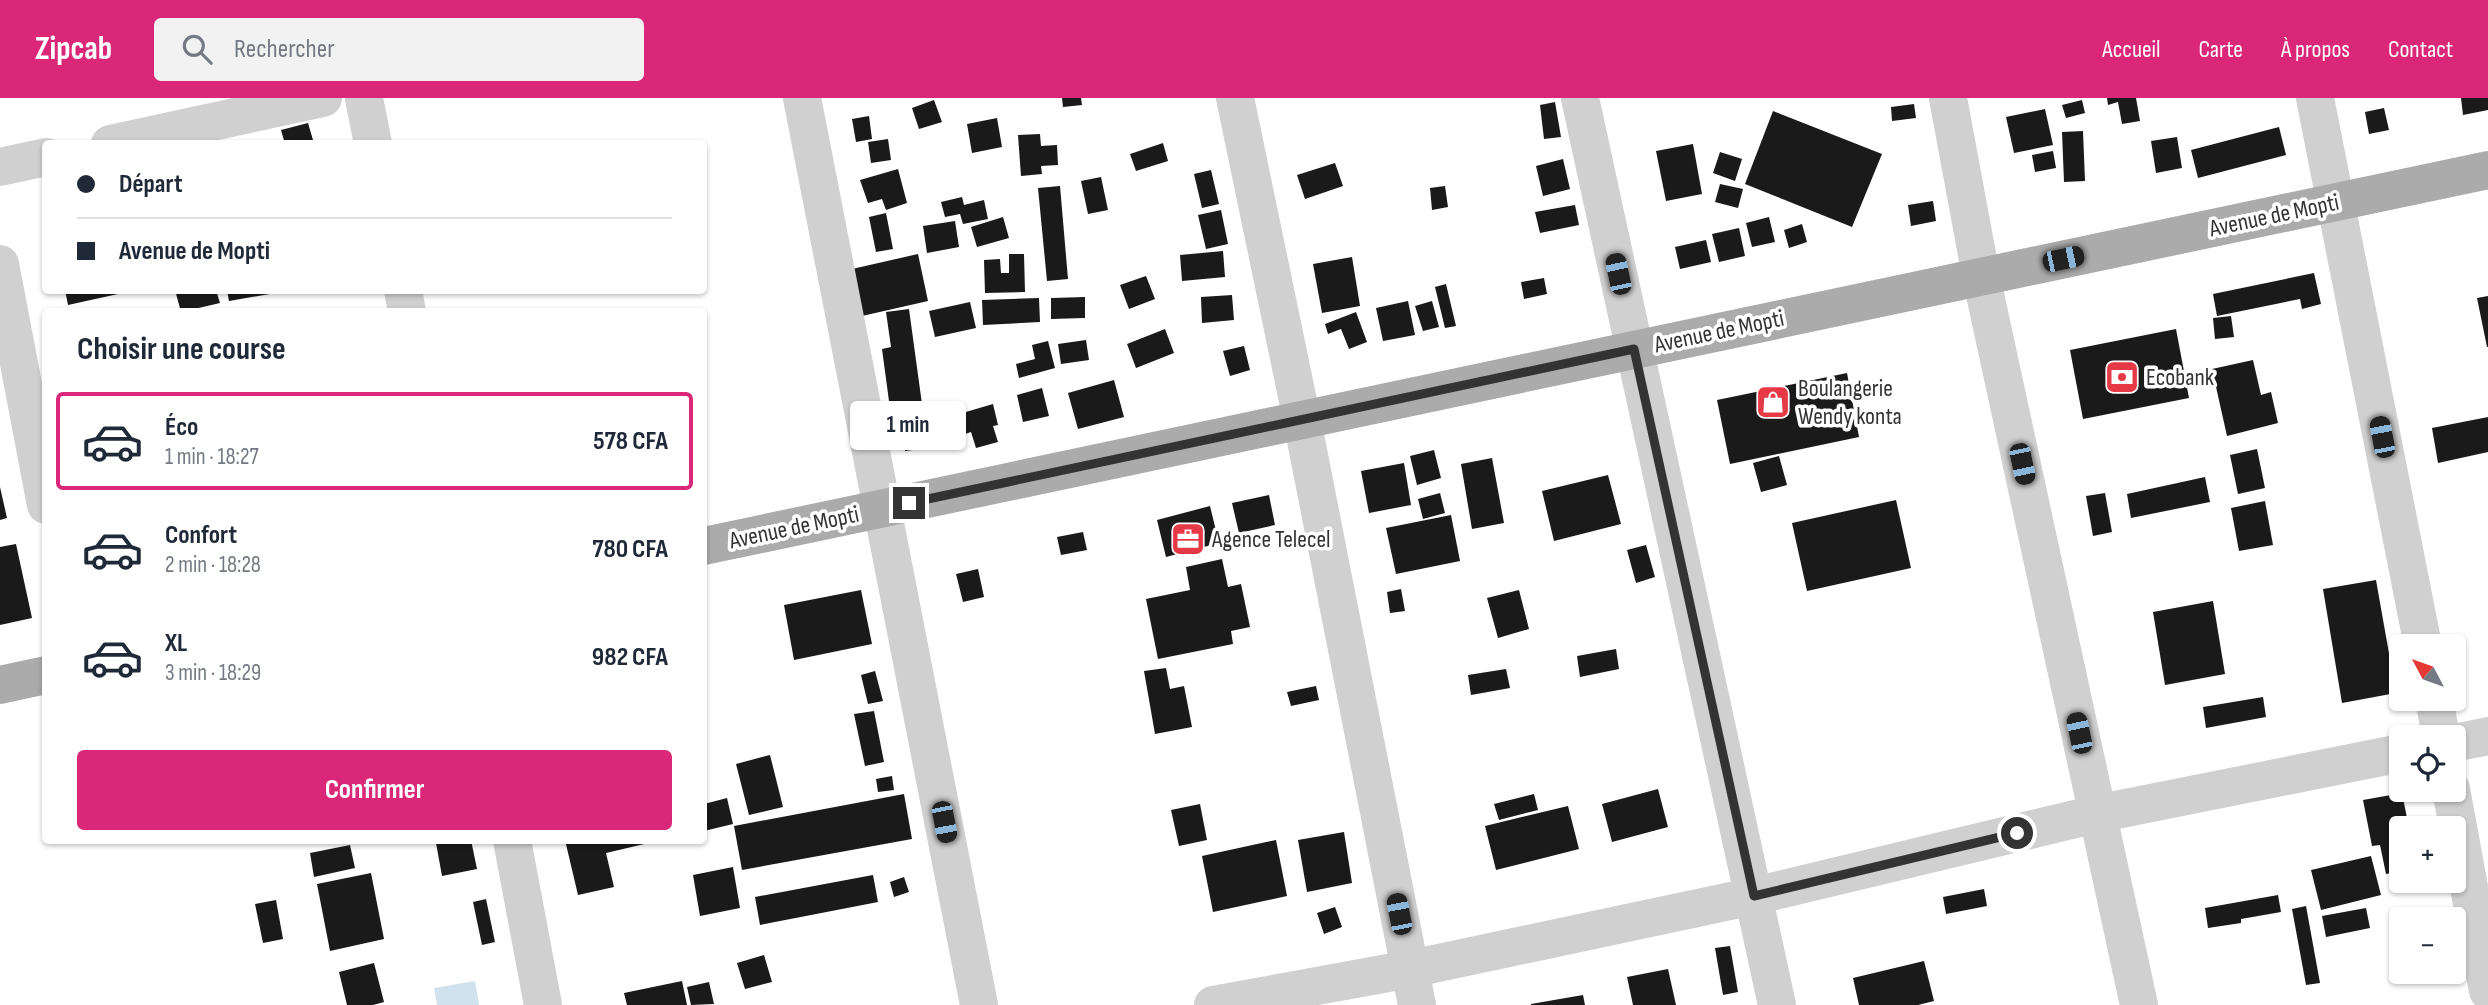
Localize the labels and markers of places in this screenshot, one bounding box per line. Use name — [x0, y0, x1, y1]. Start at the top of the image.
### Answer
bank icon: Ecobank — [2103, 358, 2141, 396]
place label: Ecobank — [2146, 363, 2214, 392]
place label: Boulangerie Wendy konta — [1798, 374, 1902, 431]
shop icon: Boulangerie Wendy konta — [1754, 383, 1792, 421]
office icon: Agence Telecel — [1169, 520, 1207, 558]
place label: Agence Telecel — [1211, 525, 1331, 554]

